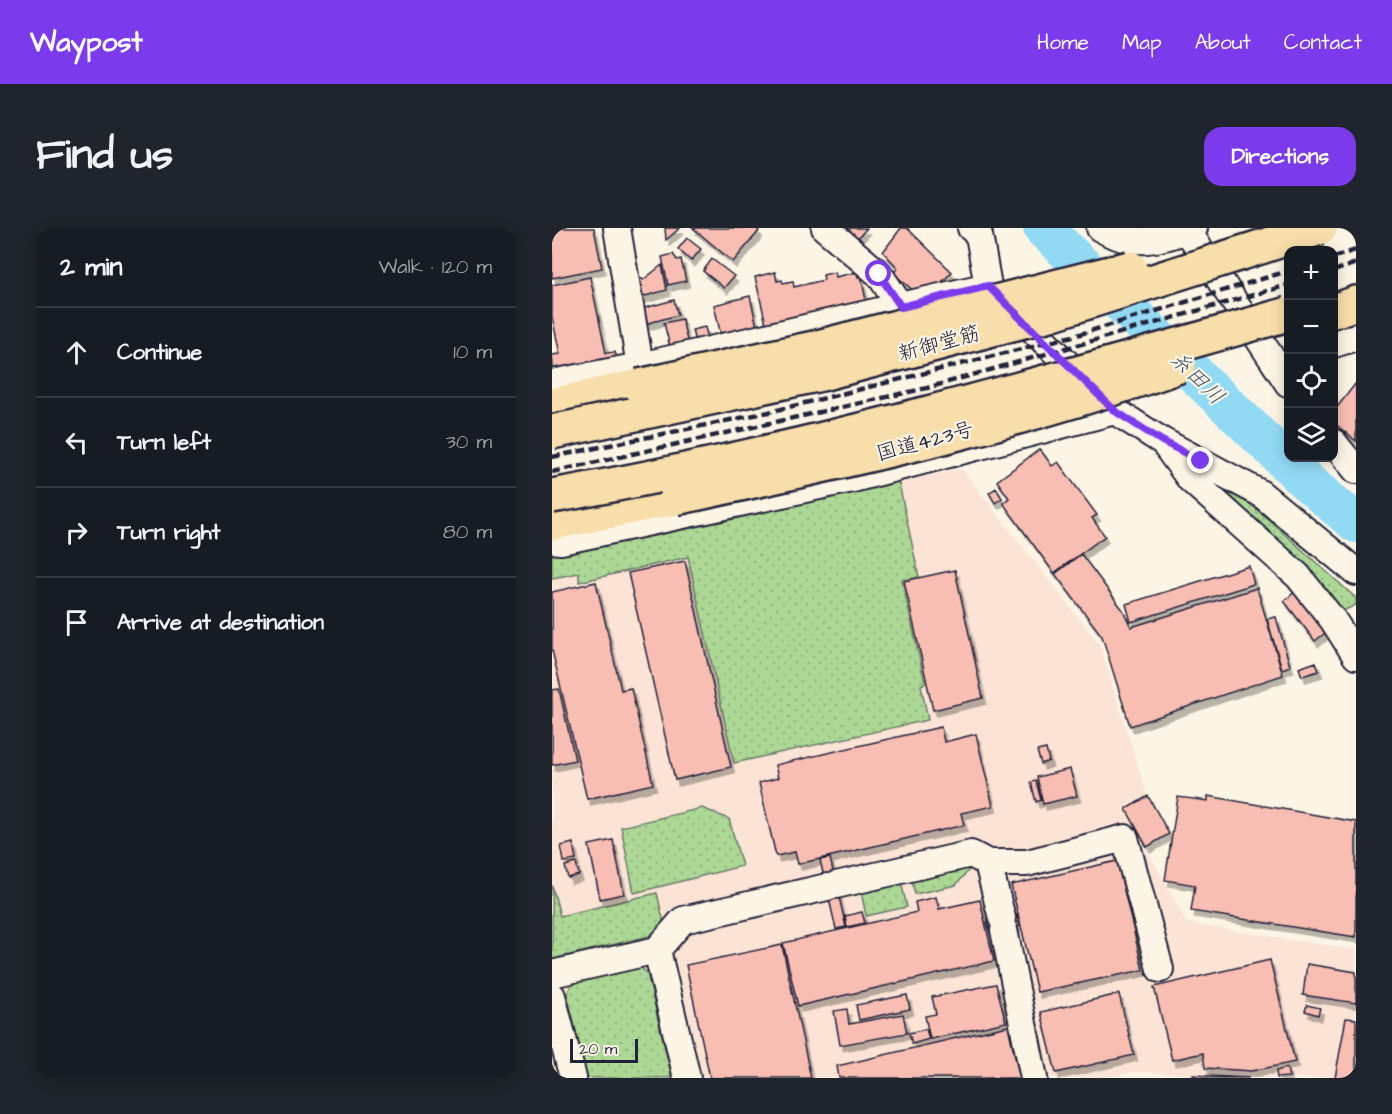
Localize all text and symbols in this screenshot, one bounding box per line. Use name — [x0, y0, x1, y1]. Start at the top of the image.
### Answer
text: Waypost — [30, 23, 143, 62]
text: Home — [1037, 28, 1089, 57]
text: Map — [1122, 28, 1162, 57]
text: About — [1195, 28, 1251, 57]
text: Contact — [1284, 28, 1362, 57]
text: Find us — [36, 127, 173, 185]
button: Directions — [1204, 127, 1356, 186]
map controls — [1284, 246, 1338, 462]
button: + — [1284, 246, 1338, 300]
text: 2 min — [60, 249, 122, 285]
text: Walk · 120 m — [379, 253, 492, 281]
route start — [865, 260, 891, 286]
button: − — [1284, 300, 1338, 354]
street label: 新御堂筋 — [895, 319, 983, 368]
icon: ahead — [60, 336, 93, 369]
text: Continue — [117, 337, 202, 368]
text: 10 m — [453, 338, 492, 366]
water label: 糸田川 — [1162, 344, 1231, 412]
button: locate — [1284, 354, 1338, 408]
button: layers — [1284, 408, 1338, 462]
street label: 国道423号 — [873, 415, 977, 468]
icon: left — [60, 426, 93, 459]
text: Turn left — [117, 427, 211, 458]
text: 30 m — [446, 428, 492, 456]
route end — [1187, 447, 1213, 473]
icon: right — [60, 516, 93, 549]
text: Turn right — [117, 517, 220, 548]
text: 80 m — [443, 518, 492, 546]
icon: arrive — [60, 606, 93, 639]
text: Arrive at destination — [117, 607, 324, 638]
scale bar — [570, 1036, 638, 1064]
text: 20 m — [579, 1038, 617, 1060]

